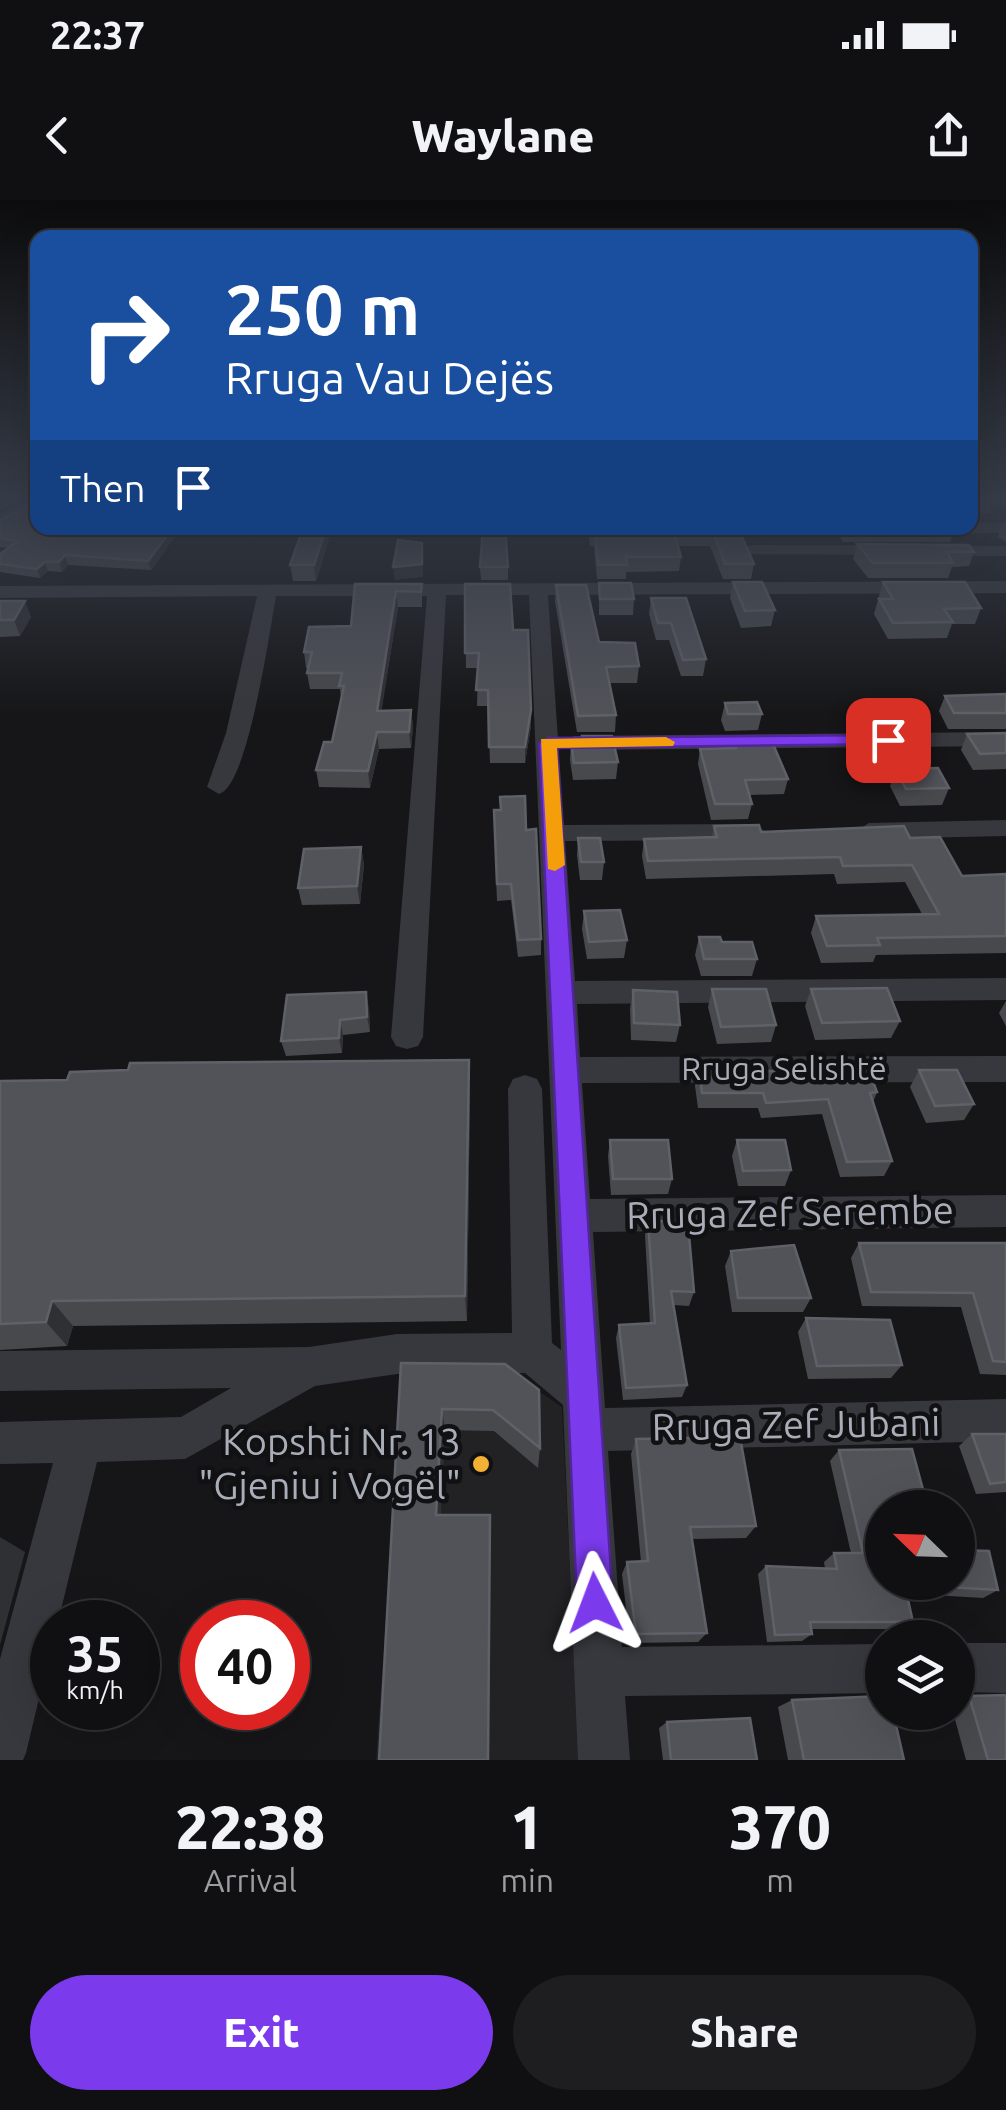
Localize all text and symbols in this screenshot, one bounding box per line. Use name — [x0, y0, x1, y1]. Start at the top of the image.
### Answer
text: 22:37 — [50, 14, 145, 56]
icon: back — [30, 108, 85, 163]
icon: share — [921, 108, 976, 163]
text: Waylane — [412, 110, 594, 161]
icon: right — [60, 270, 190, 400]
text: 250 m — [225, 270, 420, 348]
text: Rruga Vau Dejës — [225, 352, 554, 403]
icon: arrive — [166, 460, 221, 515]
text: Then — [60, 467, 146, 509]
pin — [846, 698, 931, 783]
icon: arrive — [861, 713, 916, 768]
street label: Rruga Selishtë — [681, 1050, 887, 1086]
street label: Rruga Zef Serembe — [626, 1188, 954, 1236]
street label: Rruga Zef Jubani — [651, 1400, 941, 1448]
place label: Kopshti Nr. 13 "Gjeniu i Vogël" — [199, 1420, 461, 1506]
marker: Kopshti Nr. 13 "Gjeniu i Vogël" — [470, 1453, 492, 1475]
north arrow — [865, 1490, 975, 1600]
map controls — [865, 1490, 975, 1730]
position arrow — [543, 1551, 647, 1655]
speed limit sign: 40 — [180, 1600, 310, 1730]
button: layers — [865, 1620, 975, 1730]
text: 35 — [67, 1625, 123, 1681]
text: km/h — [66, 1676, 124, 1704]
text: 22:38 — [175, 1793, 325, 1860]
text: 1 — [510, 1793, 544, 1860]
text: 370 — [729, 1793, 831, 1860]
text: Arrival — [204, 1862, 297, 1898]
text: min — [500, 1862, 554, 1898]
text: m — [766, 1862, 794, 1898]
button: Exit — [30, 1975, 493, 2090]
button: Share — [513, 1975, 976, 2090]

